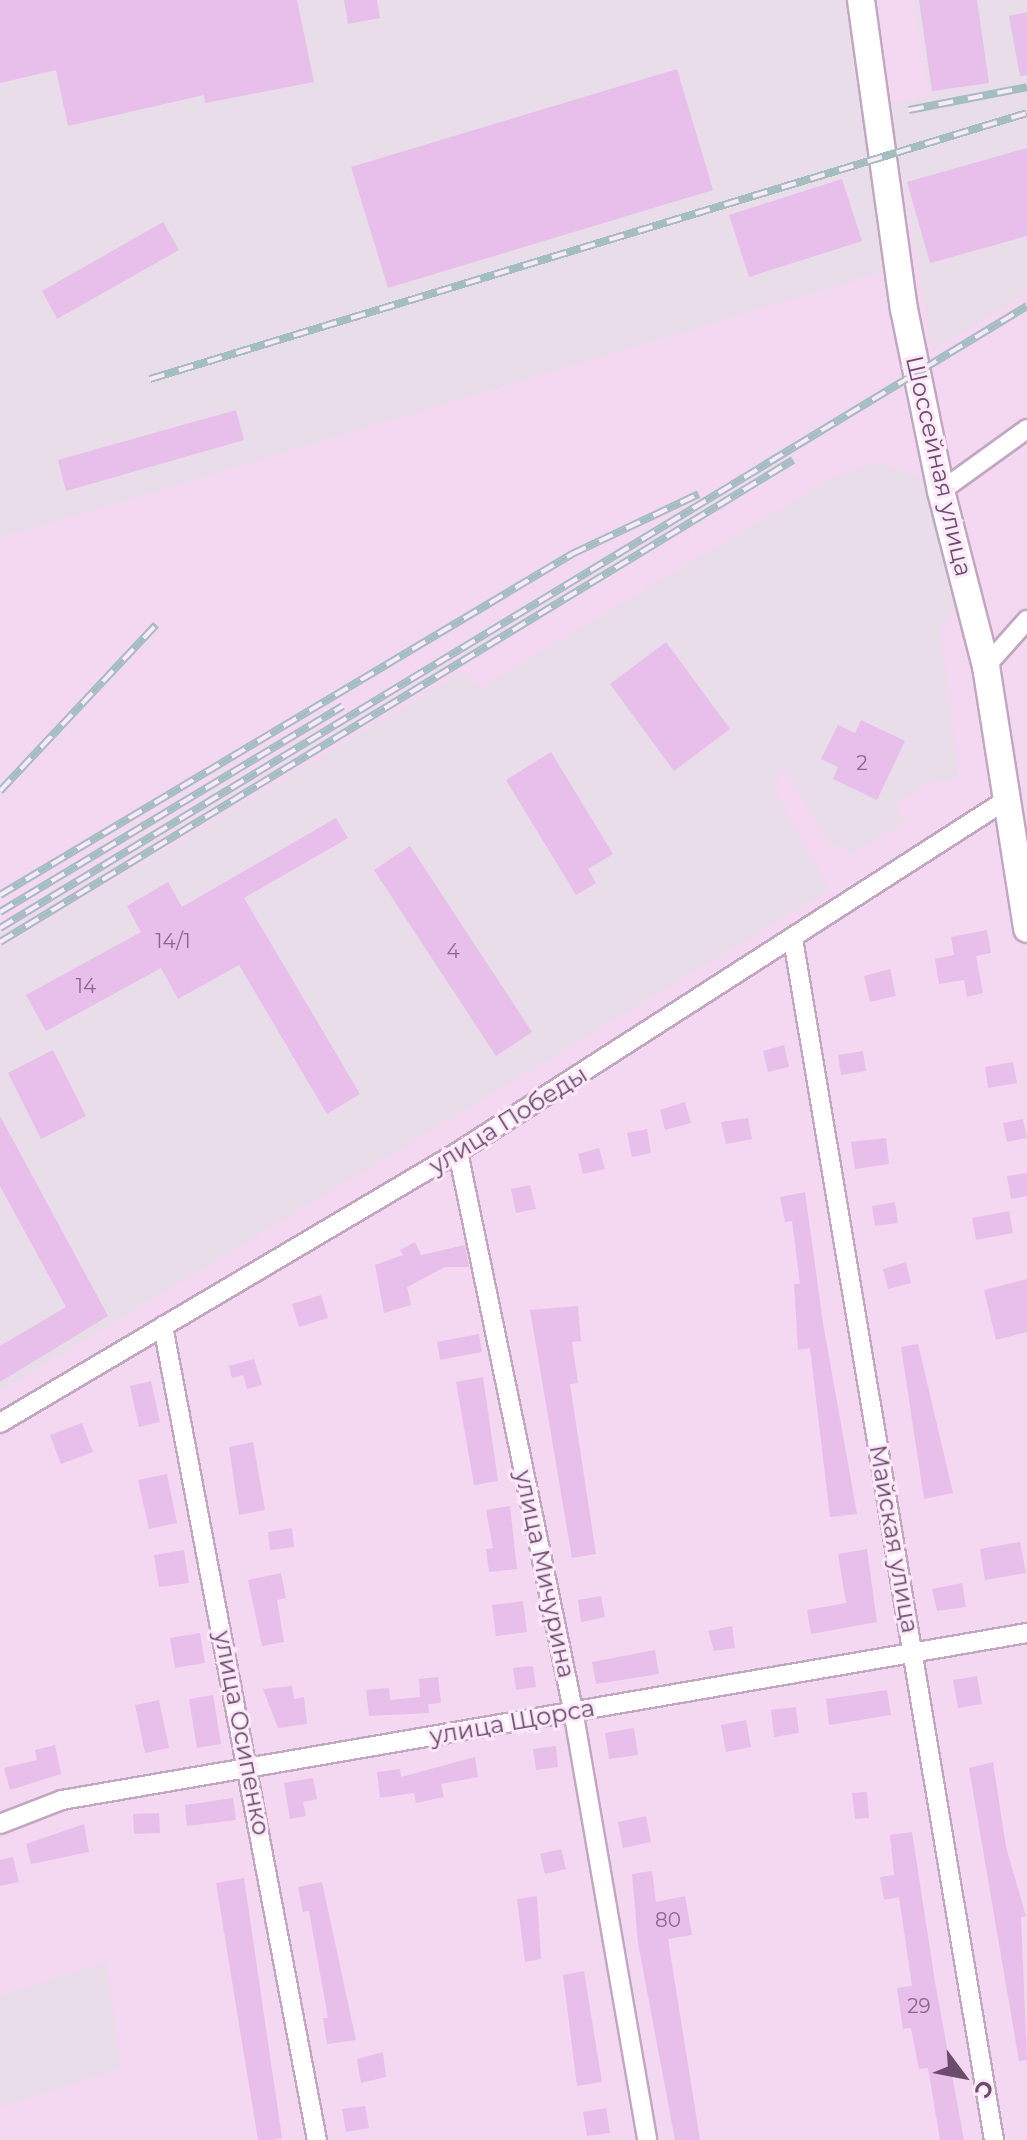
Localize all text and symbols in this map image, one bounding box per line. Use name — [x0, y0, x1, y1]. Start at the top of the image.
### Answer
street label: Шоссейная улица — [900, 353, 978, 579]
house number: 2 — [856, 751, 868, 775]
house number: 14/1 — [155, 929, 191, 953]
house number: 4 — [446, 939, 460, 963]
house number: 14 — [76, 974, 96, 998]
street label: улица Победы — [424, 1060, 592, 1180]
street label: Майская улица — [863, 1443, 925, 1635]
street label: улица Мичурина — [509, 1467, 581, 1681]
street label: улица Осипенко — [208, 1628, 276, 1838]
street label: улица Щорса — [427, 1693, 597, 1751]
house number: 80 — [655, 1908, 681, 1932]
house number: 29 — [907, 1994, 931, 2018]
north arrow — [923, 2036, 1003, 2116]
text: С — [968, 2075, 999, 2103]

